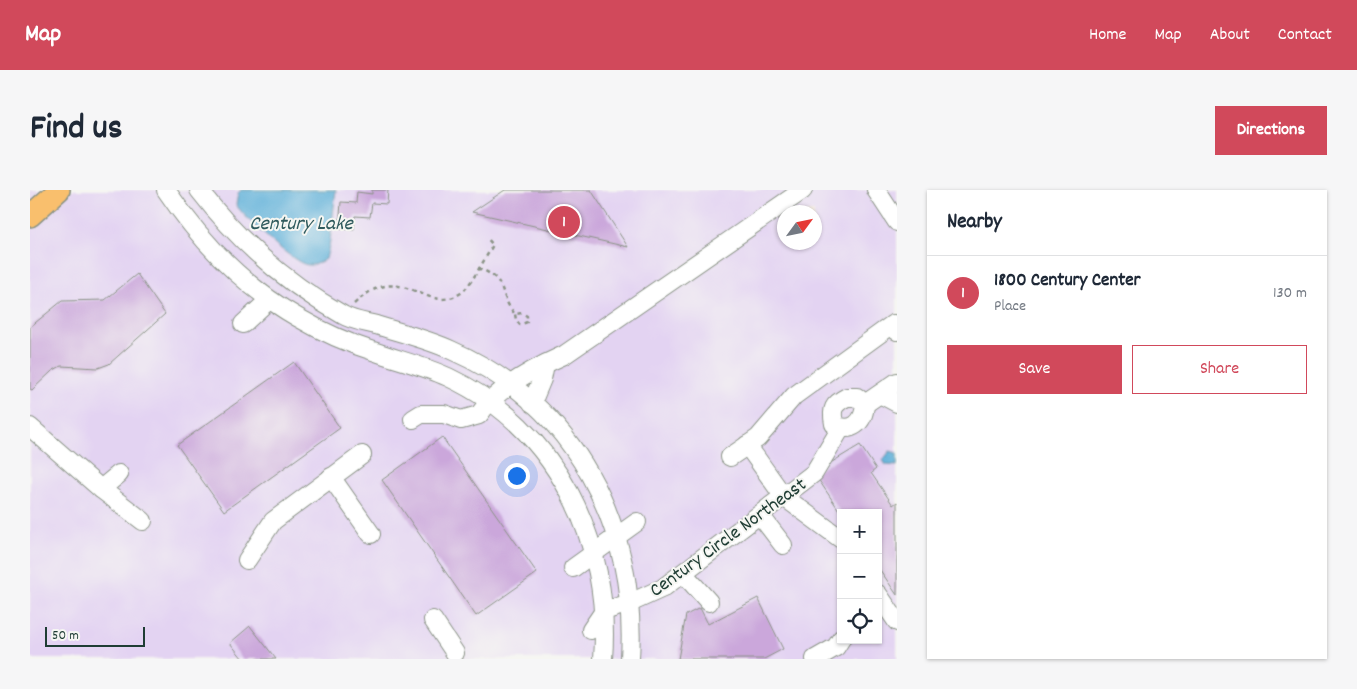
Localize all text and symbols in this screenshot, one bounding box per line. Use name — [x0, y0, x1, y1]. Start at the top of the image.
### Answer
text: Map — [25, 18, 61, 52]
text: Home — [1089, 23, 1126, 48]
text: Map — [1154, 23, 1182, 48]
text: About — [1210, 23, 1250, 48]
text: Contact — [1278, 23, 1332, 48]
text: Find us — [30, 105, 122, 155]
button: Directions — [1215, 106, 1327, 155]
pin: 1 — [548, 203, 580, 241]
north arrow — [777, 205, 822, 250]
text: Nearby — [947, 208, 1002, 238]
water label: Century Lake — [249, 210, 355, 240]
text: 1800 Century Center — [994, 268, 1141, 295]
text: 1 — [961, 282, 965, 305]
text: 130 m — [1273, 282, 1307, 305]
text: Place — [994, 295, 1026, 318]
button: Save — [947, 345, 1122, 394]
button: Share — [1132, 345, 1307, 394]
your location — [504, 463, 530, 489]
street label: Century Circle Northeast — [645, 472, 813, 605]
map controls — [837, 509, 882, 644]
button: + — [837, 509, 882, 554]
button: − — [837, 554, 882, 599]
button: locate — [837, 599, 882, 644]
scale bar — [45, 624, 145, 647]
text: 50 m — [52, 626, 79, 646]

